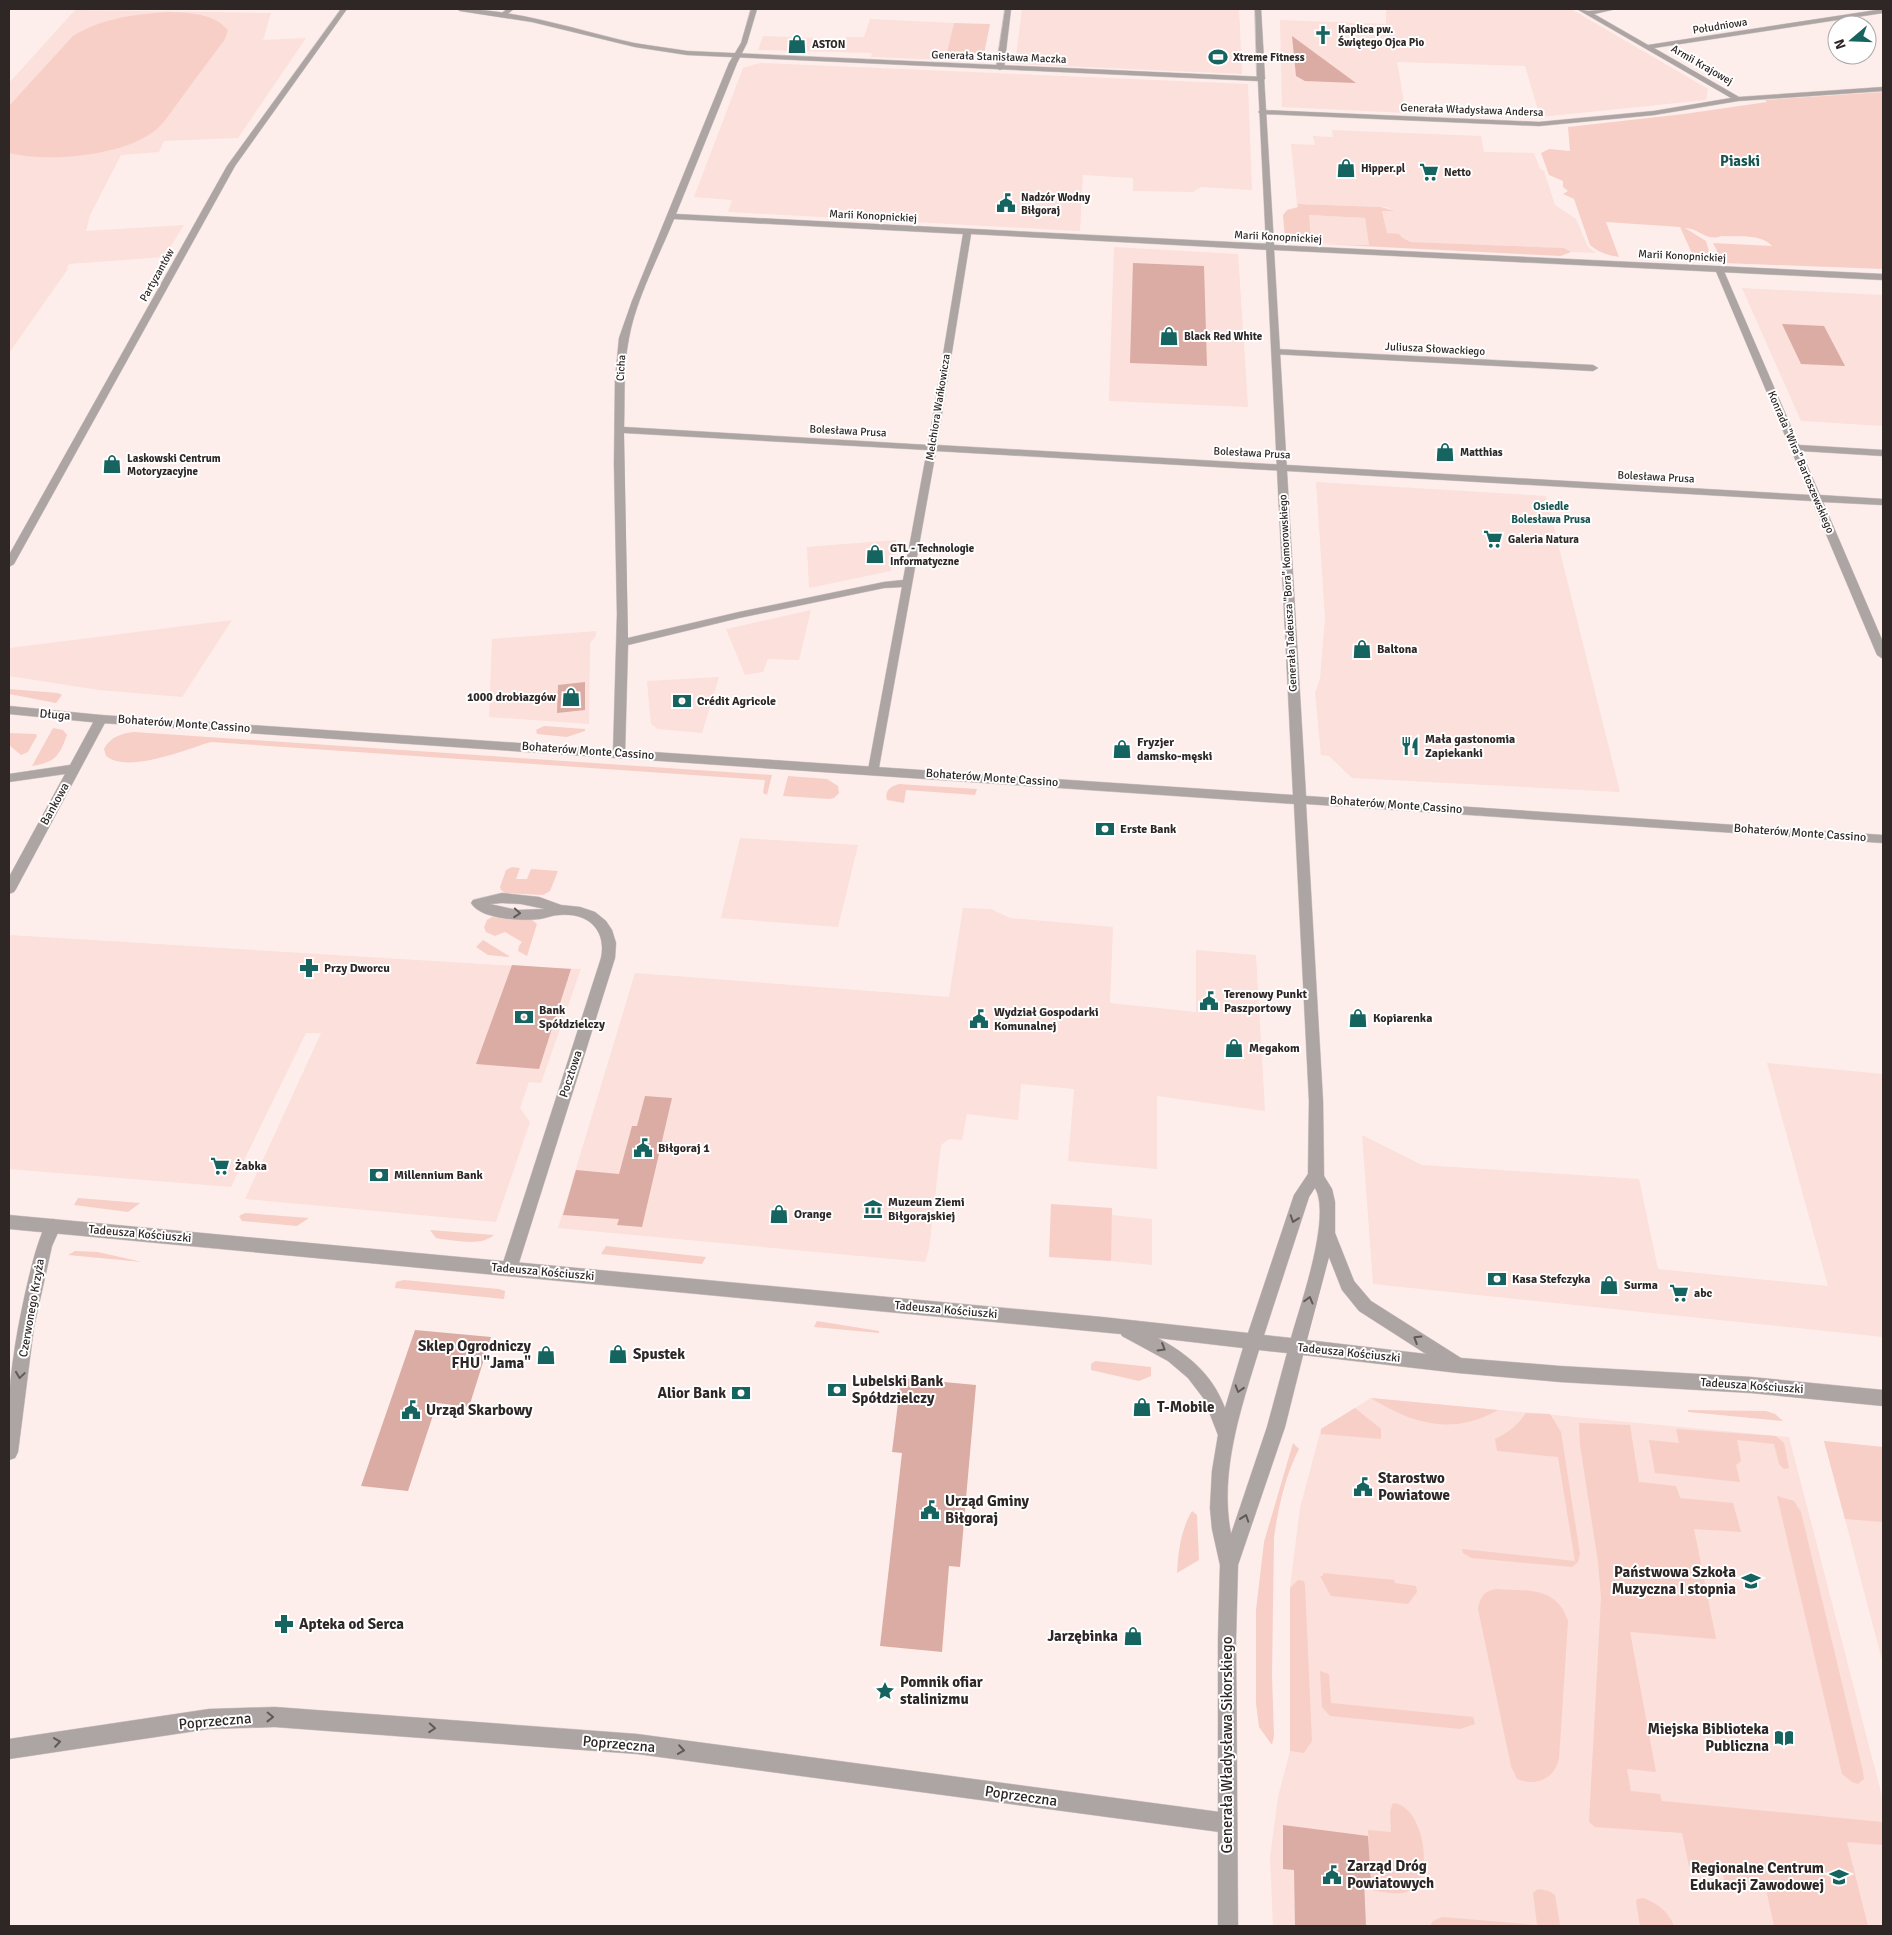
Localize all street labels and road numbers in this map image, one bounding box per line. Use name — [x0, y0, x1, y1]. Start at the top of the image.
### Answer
street label: Południowa — [1692, 15, 1749, 37]
street label: Armii Krajowej — [1669, 42, 1735, 88]
street label: Generała Stanisława Maczka — [931, 48, 1067, 66]
street label: Generała Władysława Andersa — [1400, 101, 1544, 119]
street label: Marii Konopnickiej — [829, 207, 917, 225]
street label: Marii Konopnickiej — [1234, 228, 1322, 246]
street label: Partyzantów — [137, 246, 177, 304]
street label: Marii Konopnickiej — [1638, 247, 1726, 265]
street label: Juliusza Słowackiego — [1385, 340, 1486, 358]
street label: Melchiora Wańkowicza — [923, 352, 953, 461]
street label: Cicha — [614, 354, 628, 382]
street label: Konrada "Wira" Bartoszewskiego — [1765, 389, 1837, 535]
street label: Bolesława Prusa — [809, 422, 887, 440]
street label: Bolesława Prusa — [1213, 444, 1291, 462]
street label: Bolesława Prusa — [1617, 468, 1695, 486]
street label: Generała Tadeusza "Bora" Komorowskiego — [1276, 494, 1300, 692]
street label: Długa — [39, 706, 71, 724]
street label: Bohaterów Monte Cassino — [117, 712, 251, 736]
street label: Bohaterów Monte Cassino — [521, 739, 655, 763]
street label: Bohaterów Monte Cassino — [925, 766, 1059, 790]
street label: Bankowa — [37, 780, 73, 828]
street label: Bohaterów Monte Cassino — [1329, 793, 1463, 817]
street label: Bohaterów Monte Cassino — [1733, 821, 1867, 845]
street label: Pocztowa — [556, 1049, 586, 1099]
street label: Tadeusza Kościuszki — [88, 1222, 192, 1246]
street label: Czerwonego Krzyża — [16, 1258, 48, 1358]
street label: Tadeusza Kościuszki — [491, 1260, 595, 1284]
street label: Tadeusza Kościuszki — [894, 1298, 998, 1322]
street label: Tadeusza Kościuszki — [1297, 1340, 1401, 1366]
street label: Tadeusza Kościuszki — [1700, 1375, 1804, 1397]
street label: Generała Władysława Sikorskiego — [1218, 1636, 1236, 1853]
street label: Poprzeczna — [178, 1709, 252, 1733]
street label: Poprzeczna — [582, 1732, 656, 1756]
street label: Poprzeczna — [984, 1782, 1058, 1810]

